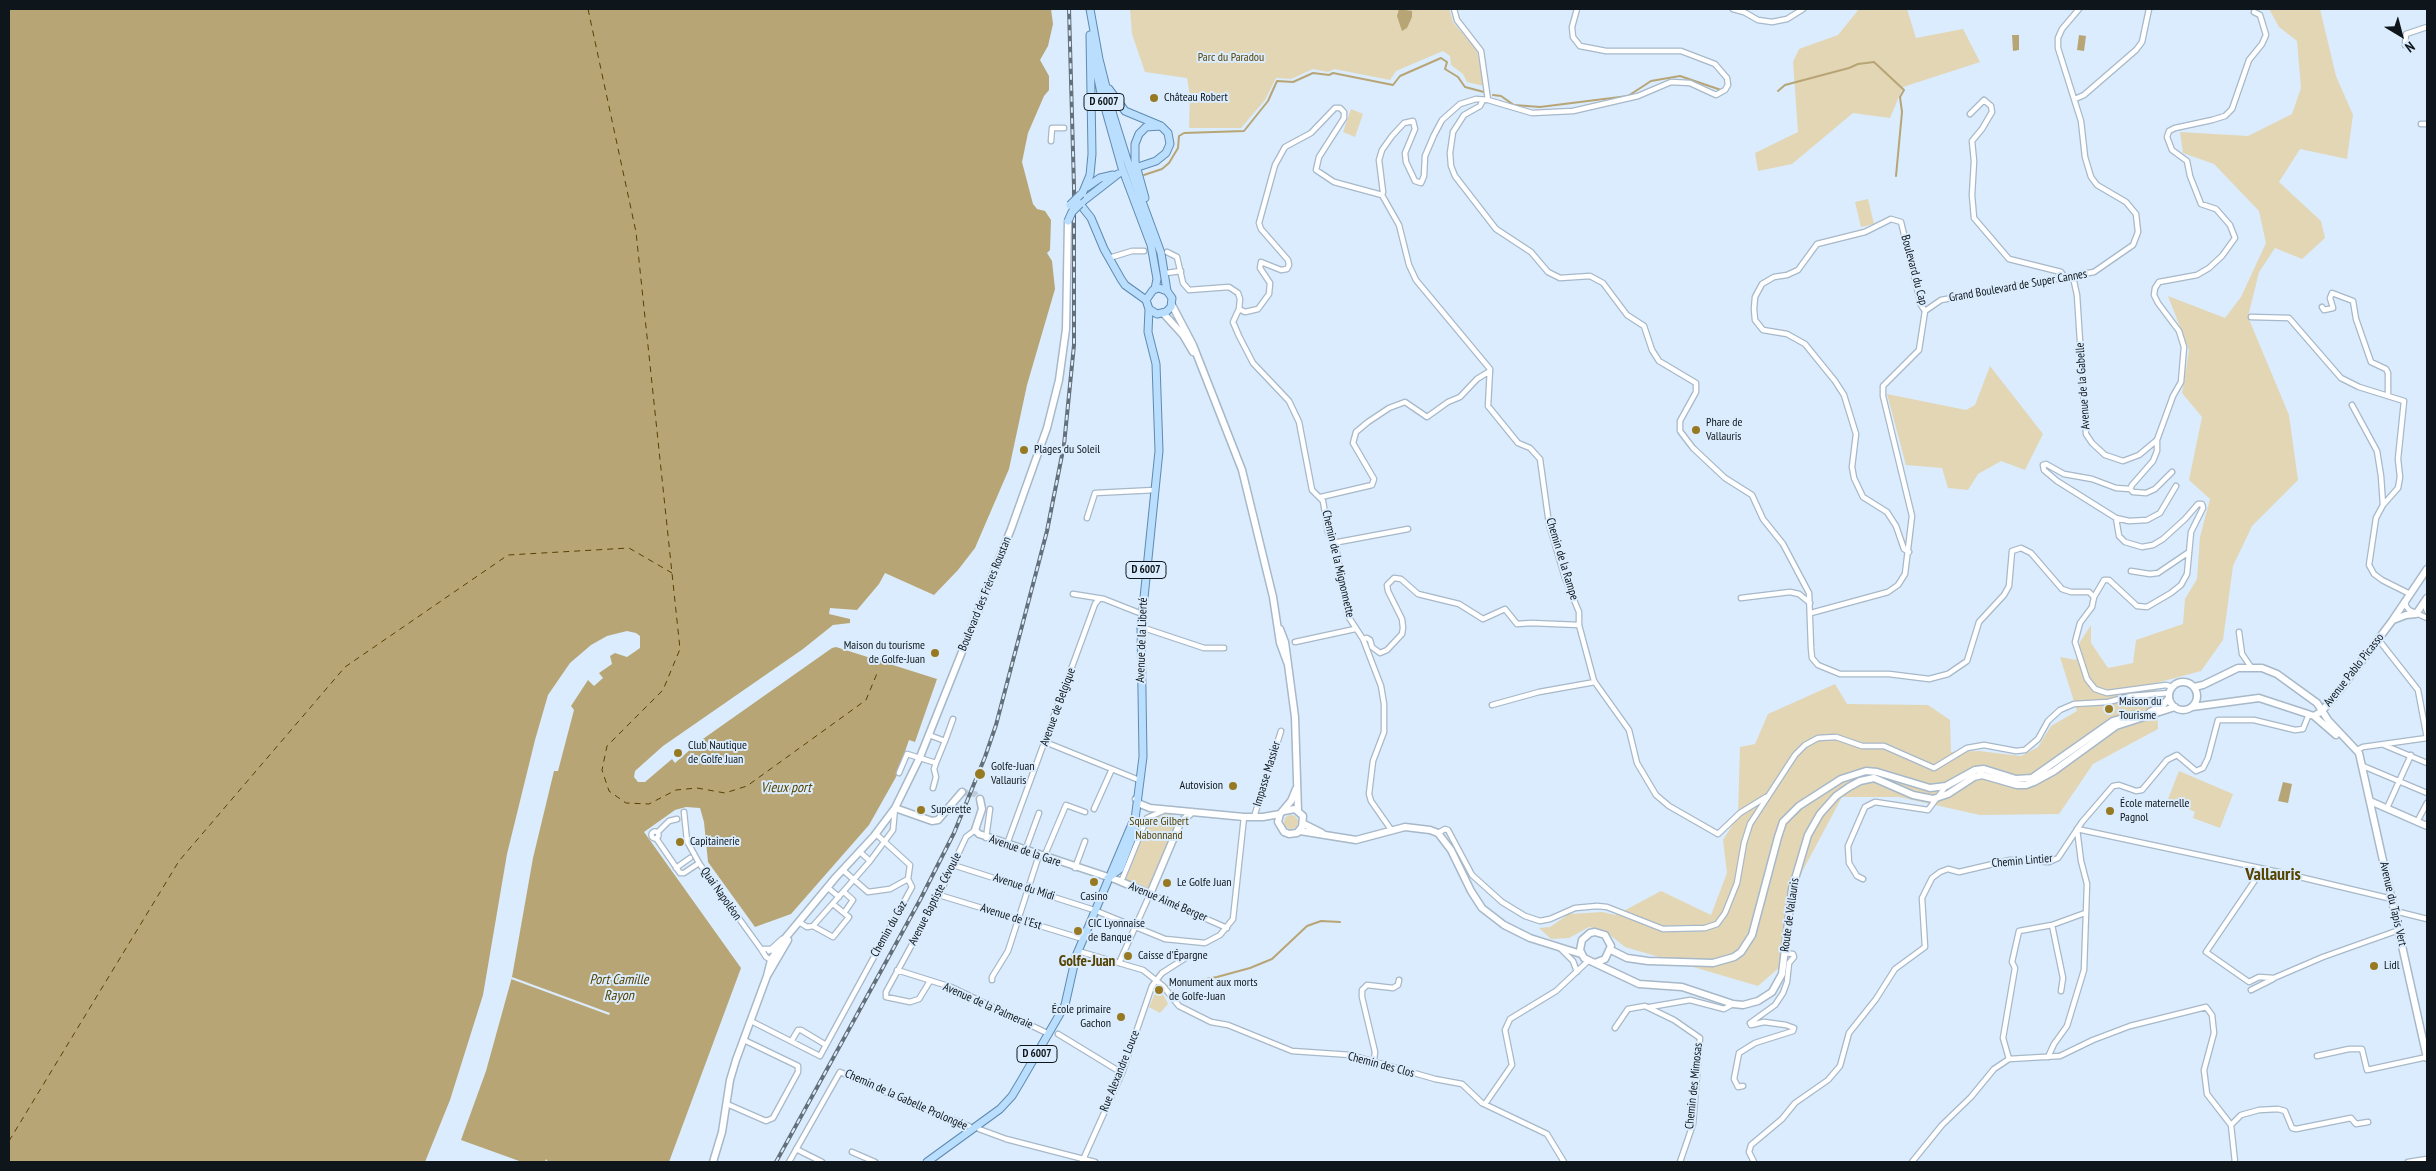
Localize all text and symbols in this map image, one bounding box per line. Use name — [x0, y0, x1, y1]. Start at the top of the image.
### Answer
north arrow — [2376, 10, 2426, 60]
text: N — [2402, 38, 2418, 56]
park label: Parc du Paradou — [1198, 51, 1264, 65]
place label: Château Robert — [1164, 91, 1228, 105]
marker: Château Robert — [1148, 92, 1160, 104]
road number: D 6007 — [1084, 94, 1124, 110]
street label: Boulevard du Cap — [1898, 233, 1930, 307]
street label: Grand Boulevard de Super Cannes — [1948, 267, 2088, 305]
street label: Avenue de la Gabelle — [2073, 342, 2093, 430]
place label: Phare de Vallauris — [1706, 416, 1742, 444]
marker: Phare de Vallauris — [1690, 424, 1702, 436]
place label: Plages du Soleil — [1034, 443, 1100, 457]
marker: Plages du Soleil — [1018, 444, 1030, 456]
street label: Chemin de la Mignonnette — [1319, 509, 1357, 619]
street label: Chemin de la Rampe — [1543, 516, 1581, 602]
street label: Boulevard des Frères Roustan — [955, 535, 1015, 653]
road number: D 6007 — [1126, 562, 1166, 578]
street label: Avenue de la Liberté — [1133, 597, 1151, 683]
street label: Avenue Pablo Picasso — [2321, 631, 2387, 709]
place label: Maison du tourisme de Golfe-Juan — [844, 639, 925, 667]
marker: Maison du tourisme de Golfe-Juan — [929, 647, 941, 659]
street label: Avenue de Belgique — [1037, 666, 1079, 748]
place label: Maison du Tourisme — [2119, 695, 2162, 723]
marker: Maison du Tourisme — [2103, 703, 2115, 715]
place label: Club Nautique de Golfe Juan — [688, 739, 747, 767]
street label: Impasse Massier — [1250, 740, 1284, 808]
marker: Club Nautique de Golfe Juan — [672, 747, 684, 759]
place label: Golfe-Juan Vallauris — [991, 760, 1034, 788]
marker: Golfe-Juan Vallauris — [973, 767, 987, 781]
place label: Autovision — [1179, 779, 1223, 793]
water label: Vieux port — [761, 780, 811, 796]
marker: Autovision — [1227, 780, 1239, 792]
place label: École maternelle Pagnol — [2120, 797, 2190, 825]
place label: Superette — [931, 803, 971, 817]
marker: Superette — [915, 804, 927, 816]
marker: École maternelle Pagnol — [2104, 805, 2116, 817]
park label: Square Gilbert Nabonnand — [1129, 815, 1189, 843]
street label: Avenue de la Gare — [987, 832, 1063, 870]
place label: Capitainerie — [690, 835, 740, 849]
marker: Capitainerie — [674, 836, 686, 848]
street label: Avenue Baptiste Cévoule — [905, 850, 965, 948]
street label: Chemin Lintier — [1991, 851, 2053, 871]
street label: Avenue du Tapis Vert — [2376, 860, 2410, 948]
district label: Vallauris — [2245, 864, 2301, 886]
street label: Quai Napoléon — [697, 865, 745, 923]
street label: Avenue du Midi — [991, 870, 1057, 904]
marker: Casino — [1088, 876, 1100, 888]
place label: Le Golfe Juan — [1177, 876, 1231, 890]
marker: Le Golfe Juan — [1161, 877, 1173, 889]
street label: Route de Vallauris — [1778, 877, 1802, 953]
street label: Avenue Aimé Berger — [1127, 879, 1209, 925]
place label: Casino — [1080, 890, 1108, 904]
street label: Chemin du Gaz — [868, 898, 910, 960]
street label: Avenue de l'Est — [979, 901, 1043, 933]
place label: CIC Lyonnaise de Banque — [1088, 917, 1145, 945]
marker: CIC Lyonnaise de Banque — [1072, 925, 1084, 937]
place label: Caisse d'Épargne — [1138, 949, 1208, 963]
marker: Caisse d'Épargne — [1122, 950, 1134, 962]
district label: Golfe-Juan — [1059, 953, 1115, 971]
place label: Lidl — [2384, 959, 2400, 973]
marker: Lidl — [2368, 960, 2380, 972]
water label: Port Camille Rayon — [589, 972, 649, 1004]
place label: Monument aux morts de Golfe-Juan — [1169, 976, 1258, 1004]
street label: Avenue de la Palmeraie — [941, 980, 1035, 1032]
marker: Monument aux morts de Golfe-Juan — [1153, 984, 1165, 996]
place label: École primaire Gachon — [1052, 1003, 1111, 1031]
marker: École primaire Gachon — [1115, 1011, 1127, 1023]
street label: Rue Alexandre Louce — [1097, 1028, 1143, 1114]
street label: Chemin des Mimosas — [1682, 1042, 1706, 1130]
road number: D 6007 — [1017, 1046, 1057, 1062]
street label: Chemin des Clos — [1346, 1049, 1416, 1081]
street label: Chemin de la Gabelle Prolongée — [843, 1066, 969, 1134]

